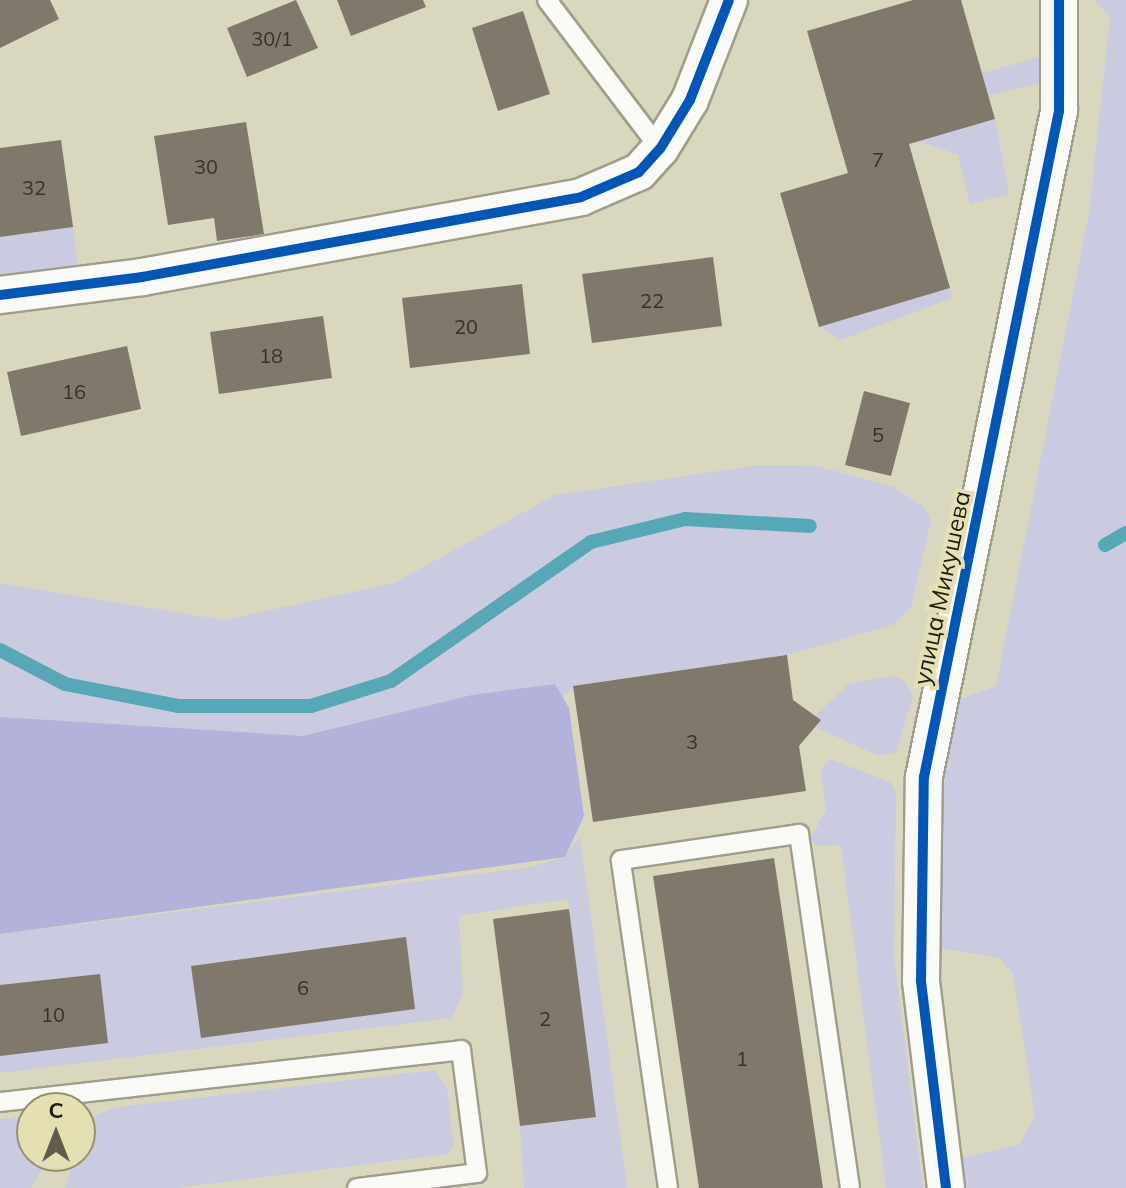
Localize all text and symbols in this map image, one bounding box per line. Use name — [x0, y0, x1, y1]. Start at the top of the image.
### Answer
house number: 30/1 — [251, 26, 293, 50]
house number: 7 — [872, 147, 884, 171]
house number: 30 — [194, 154, 218, 178]
house number: 32 — [22, 175, 46, 199]
house number: 22 — [640, 288, 664, 312]
house number: 20 — [454, 314, 478, 338]
house number: 18 — [259, 343, 283, 367]
house number: 16 — [62, 379, 86, 403]
house number: 5 — [872, 422, 884, 446]
street label: улица Микушева — [907, 488, 977, 688]
house number: 3 — [686, 729, 698, 753]
house number: 6 — [297, 975, 309, 999]
house number: 10 — [41, 1002, 65, 1026]
house number: 2 — [539, 1006, 551, 1030]
house number: 1 — [736, 1046, 748, 1070]
north arrow — [16, 1092, 96, 1172]
text: С — [48, 1096, 64, 1124]

